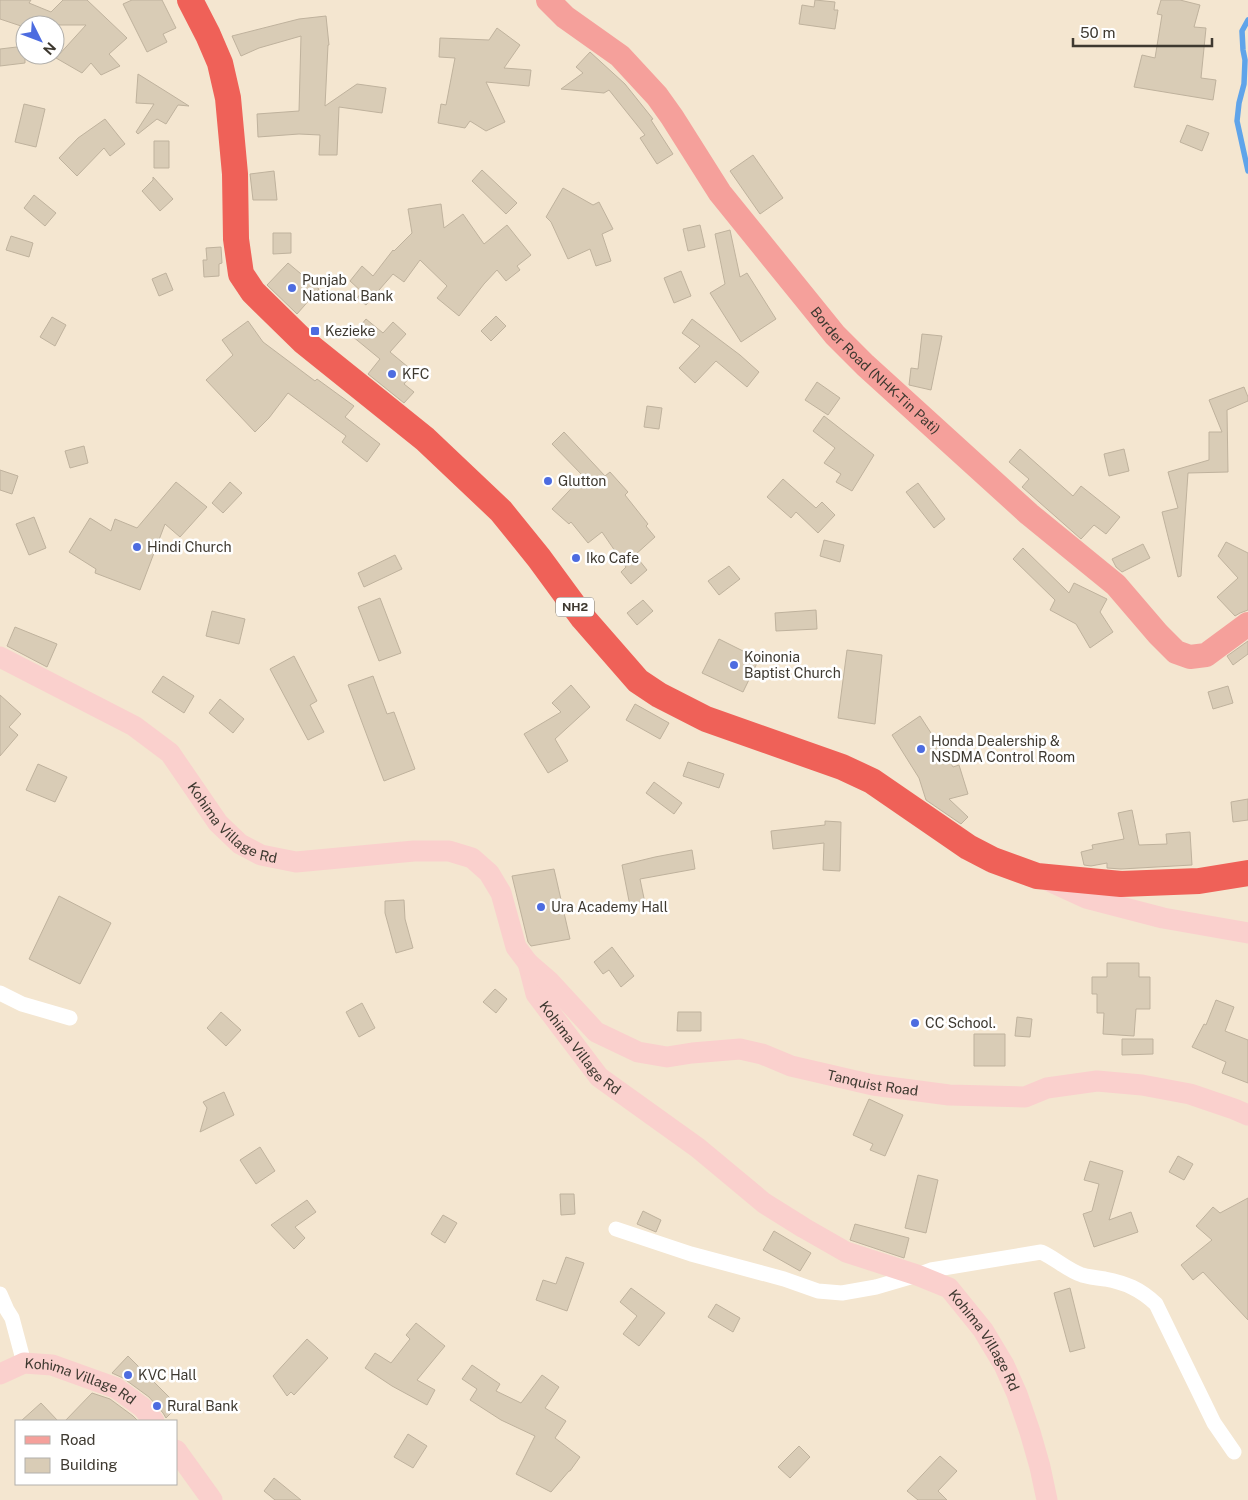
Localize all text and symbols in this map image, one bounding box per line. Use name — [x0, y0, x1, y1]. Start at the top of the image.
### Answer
north arrow — [15, 15, 65, 65]
scale bar — [1073, 15, 1212, 47]
text: 50 m — [1080, 24, 1115, 41]
text: N — [40, 39, 59, 58]
place label: Punjab National Bank — [302, 272, 393, 304]
marker: Punjab National Bank — [286, 282, 298, 294]
street label: Border Road (NHK-Tin Pati) — [807, 304, 943, 437]
place label: Kezieke — [325, 323, 376, 339]
marker: Kezieke — [309, 325, 321, 337]
place label: KFC — [402, 366, 430, 382]
marker: KFC — [386, 368, 398, 380]
place label: Glutton — [558, 473, 606, 489]
marker: Glutton — [542, 475, 554, 487]
place label: Hindi Church — [147, 539, 232, 555]
marker: Hindi Church — [131, 541, 143, 553]
place label: Iko Cafe — [586, 550, 639, 566]
marker: Iko Cafe — [570, 552, 582, 564]
road number: NH2 — [556, 598, 594, 616]
place label: Koinonia Baptist Church — [744, 649, 841, 681]
marker: Koinonia Baptist Church — [728, 659, 740, 671]
place label: Honda Dealership & NSDMA Control Room — [931, 733, 1075, 765]
marker: Honda Dealership & NSDMA Control Room — [915, 743, 927, 755]
street label: Kohima Village Rd — [184, 779, 279, 866]
place label: Ura Academy Hall — [551, 899, 668, 915]
marker: Ura Academy Hall — [535, 901, 547, 913]
street label: Kohima Village Rd — [536, 998, 624, 1098]
place label: CC School. — [925, 1015, 996, 1031]
marker: CC School. — [909, 1017, 921, 1029]
street label: Tanquist Road — [826, 1067, 919, 1099]
street label: Kohima Village Rd — [946, 1286, 1023, 1393]
street label: Kohima Village Rd — [24, 1355, 139, 1408]
place label: KVC Hall — [138, 1367, 197, 1383]
marker: KVC Hall — [122, 1369, 134, 1381]
place label: Rural Bank — [167, 1398, 238, 1414]
marker: Rural Bank — [151, 1400, 163, 1412]
legend — [15, 1420, 178, 1485]
text: Road — [60, 1431, 96, 1448]
text: Building — [60, 1456, 118, 1473]

